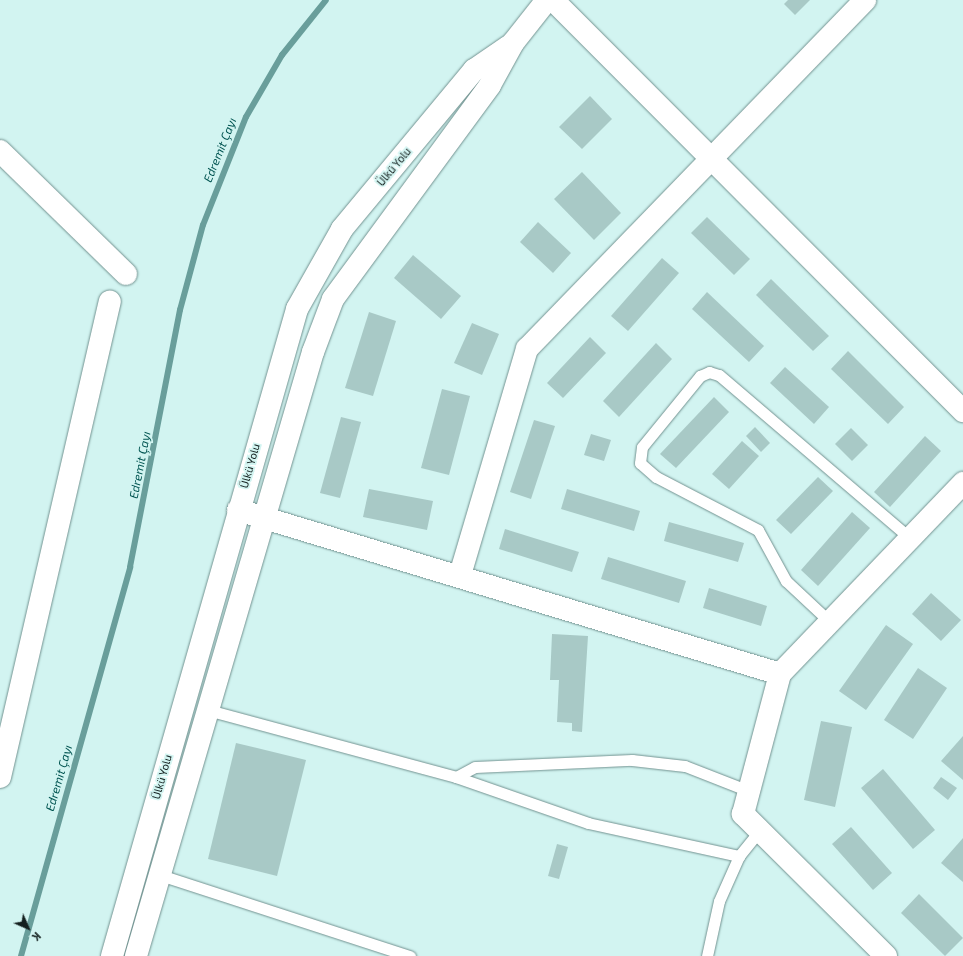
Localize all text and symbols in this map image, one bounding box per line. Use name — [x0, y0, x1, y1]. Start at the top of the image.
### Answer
water label: Edremit Çayı — [201, 116, 239, 184]
street label: Ülkü Yolu — [374, 145, 414, 189]
water label: Edremit Çayı — [126, 430, 154, 500]
street label: Ülkü Yolu — [237, 442, 263, 490]
water label: Edremit Çayı — [43, 743, 75, 813]
street label: Ülkü Yolu — [149, 753, 175, 801]
north arrow — [8, 908, 48, 948]
text: K — [30, 930, 44, 944]

